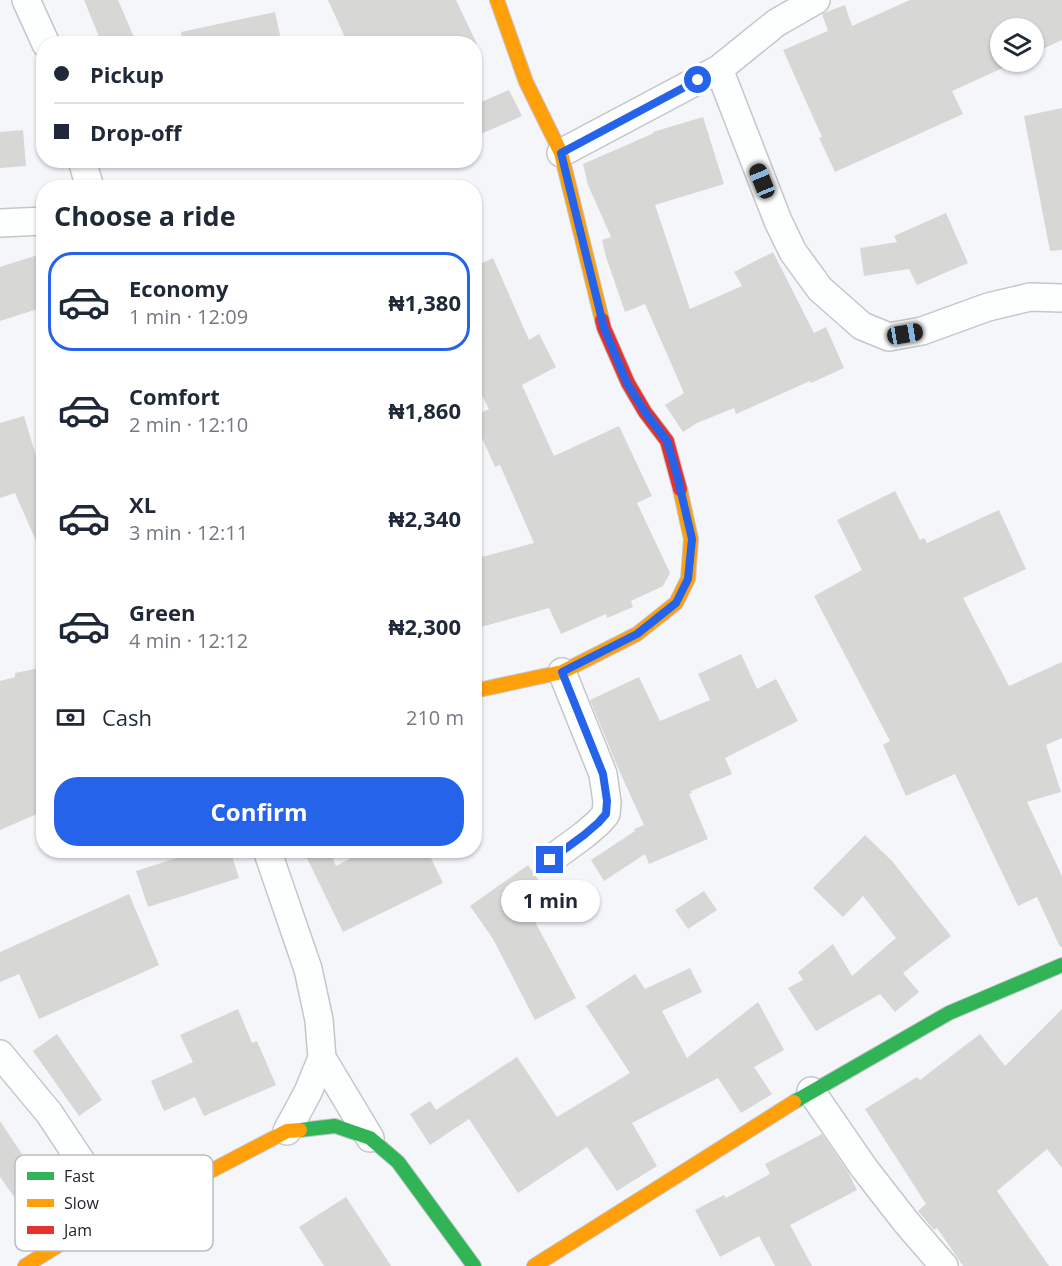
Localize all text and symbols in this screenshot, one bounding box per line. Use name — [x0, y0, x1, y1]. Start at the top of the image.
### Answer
map controls — [990, 18, 1044, 72]
button: layers — [990, 18, 1044, 72]
text: Pickup — [90, 59, 164, 89]
route start — [684, 66, 711, 93]
text: Drop-off — [90, 117, 182, 147]
car — [747, 161, 777, 201]
text: Choose a ride — [54, 197, 236, 234]
text: Economy — [129, 273, 228, 303]
icon: car — [57, 275, 111, 329]
text: ₦1,380 — [389, 287, 461, 317]
text: 1 min · 12:09 — [129, 303, 248, 330]
car — [886, 322, 924, 346]
text: Comfort — [129, 381, 220, 411]
icon: car — [57, 383, 111, 437]
text: ₦1,860 — [389, 395, 461, 425]
text: 2 min · 12:10 — [129, 411, 248, 438]
text: XL — [129, 489, 156, 519]
icon: car — [57, 491, 111, 545]
text: ₦2,340 — [389, 503, 461, 533]
text: 3 min · 12:11 — [129, 519, 248, 546]
text: Green — [129, 597, 195, 627]
icon: car — [57, 599, 111, 653]
text: ₦2,300 — [389, 611, 461, 641]
text: 4 min · 12:12 — [129, 627, 248, 654]
icon: cash — [54, 701, 87, 734]
text: Cash — [102, 702, 152, 732]
text: 210 m — [406, 704, 464, 731]
button: Confirm — [54, 777, 464, 846]
route end — [536, 846, 563, 873]
callout: 1 min — [500, 881, 600, 923]
text: 1 min — [523, 887, 578, 914]
legend — [15, 1155, 213, 1251]
text: Fast — [64, 1165, 95, 1187]
text: Slow — [64, 1192, 99, 1214]
text: Jam — [62, 1219, 92, 1241]

